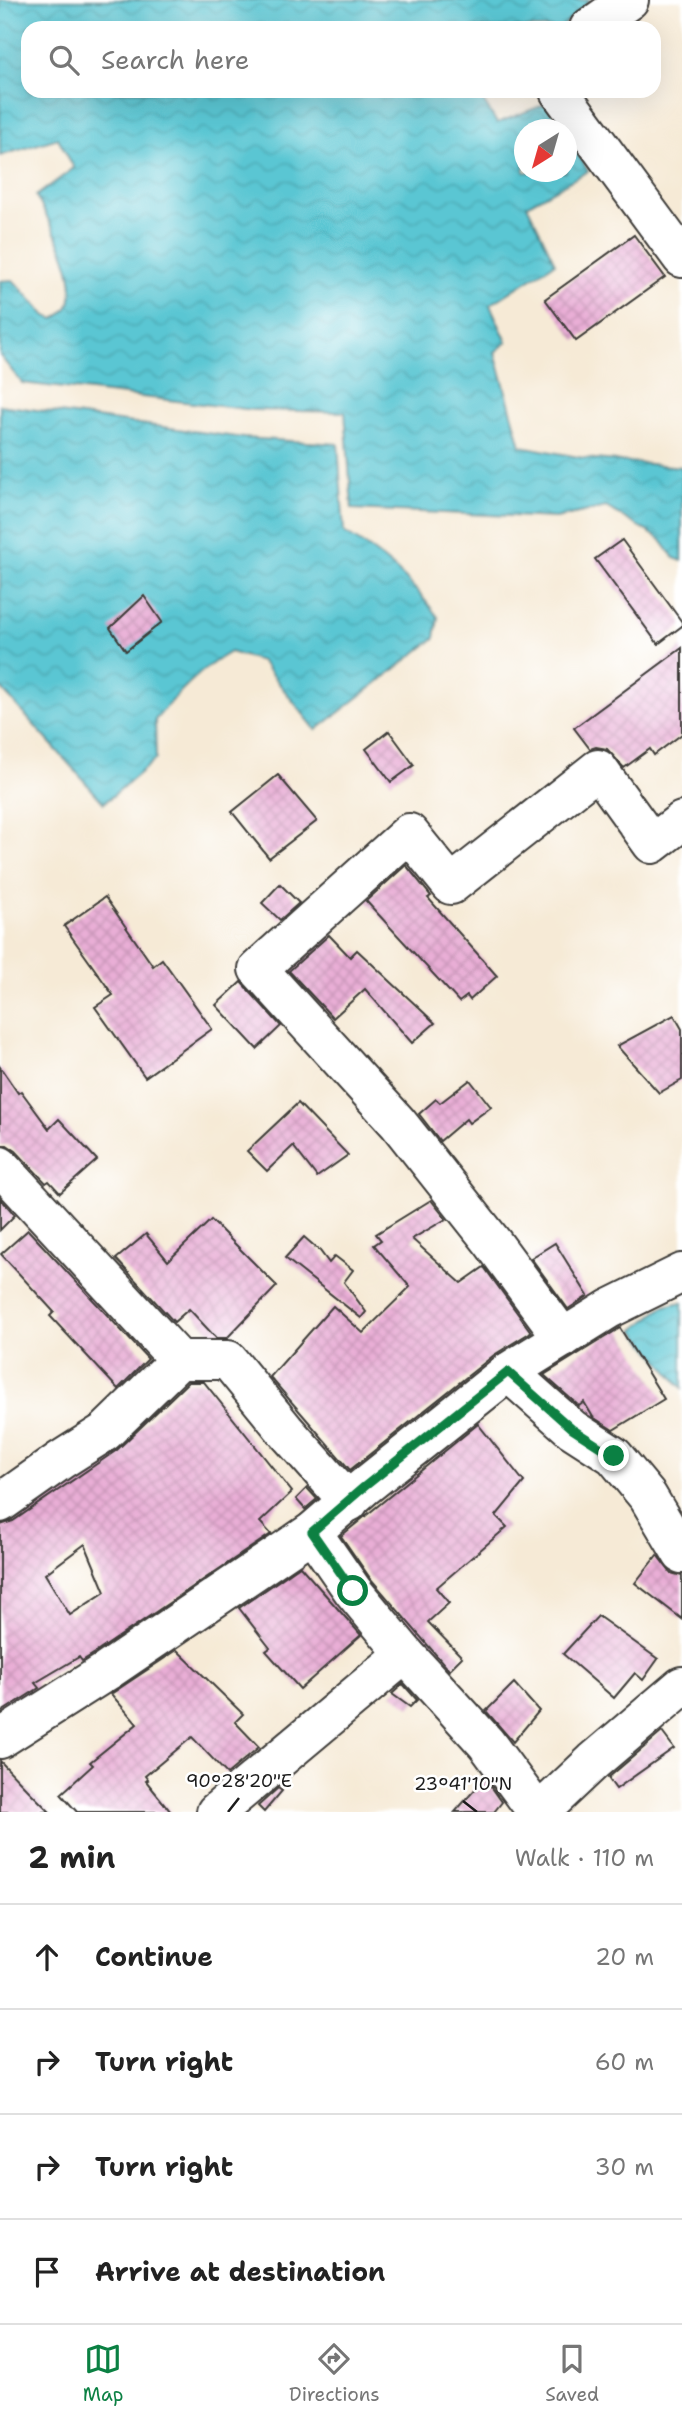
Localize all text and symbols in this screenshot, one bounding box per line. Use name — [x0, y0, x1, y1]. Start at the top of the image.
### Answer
search box — [21, 21, 661, 98]
icon: search — [45, 41, 83, 79]
text: Search here — [101, 42, 250, 77]
north arrow — [514, 119, 577, 182]
route end — [598, 1440, 629, 1471]
route start — [337, 1575, 368, 1606]
text: 90°28'20"E — [186, 1769, 292, 1793]
text: 23°41'10"N — [414, 1772, 512, 1796]
text: 2 min — [28, 1837, 115, 1878]
text: Walk · 110 m — [515, 1843, 654, 1873]
icon: ahead — [28, 1938, 66, 1976]
text: Continue — [95, 1939, 213, 1974]
text: 20 m — [595, 1942, 654, 1972]
icon: right — [28, 2043, 66, 2081]
text: Turn right — [95, 2044, 233, 2079]
text: 60 m — [595, 2047, 654, 2077]
icon: right — [28, 2148, 66, 2186]
text: Turn right — [95, 2149, 233, 2184]
text: 30 m — [595, 2152, 654, 2182]
icon: arrive — [28, 2253, 66, 2291]
text: Arrive at destination — [95, 2254, 385, 2289]
tab: Map — [83, 2340, 123, 2407]
tab: Directions — [289, 2340, 380, 2407]
tab: Saved — [545, 2340, 599, 2407]

